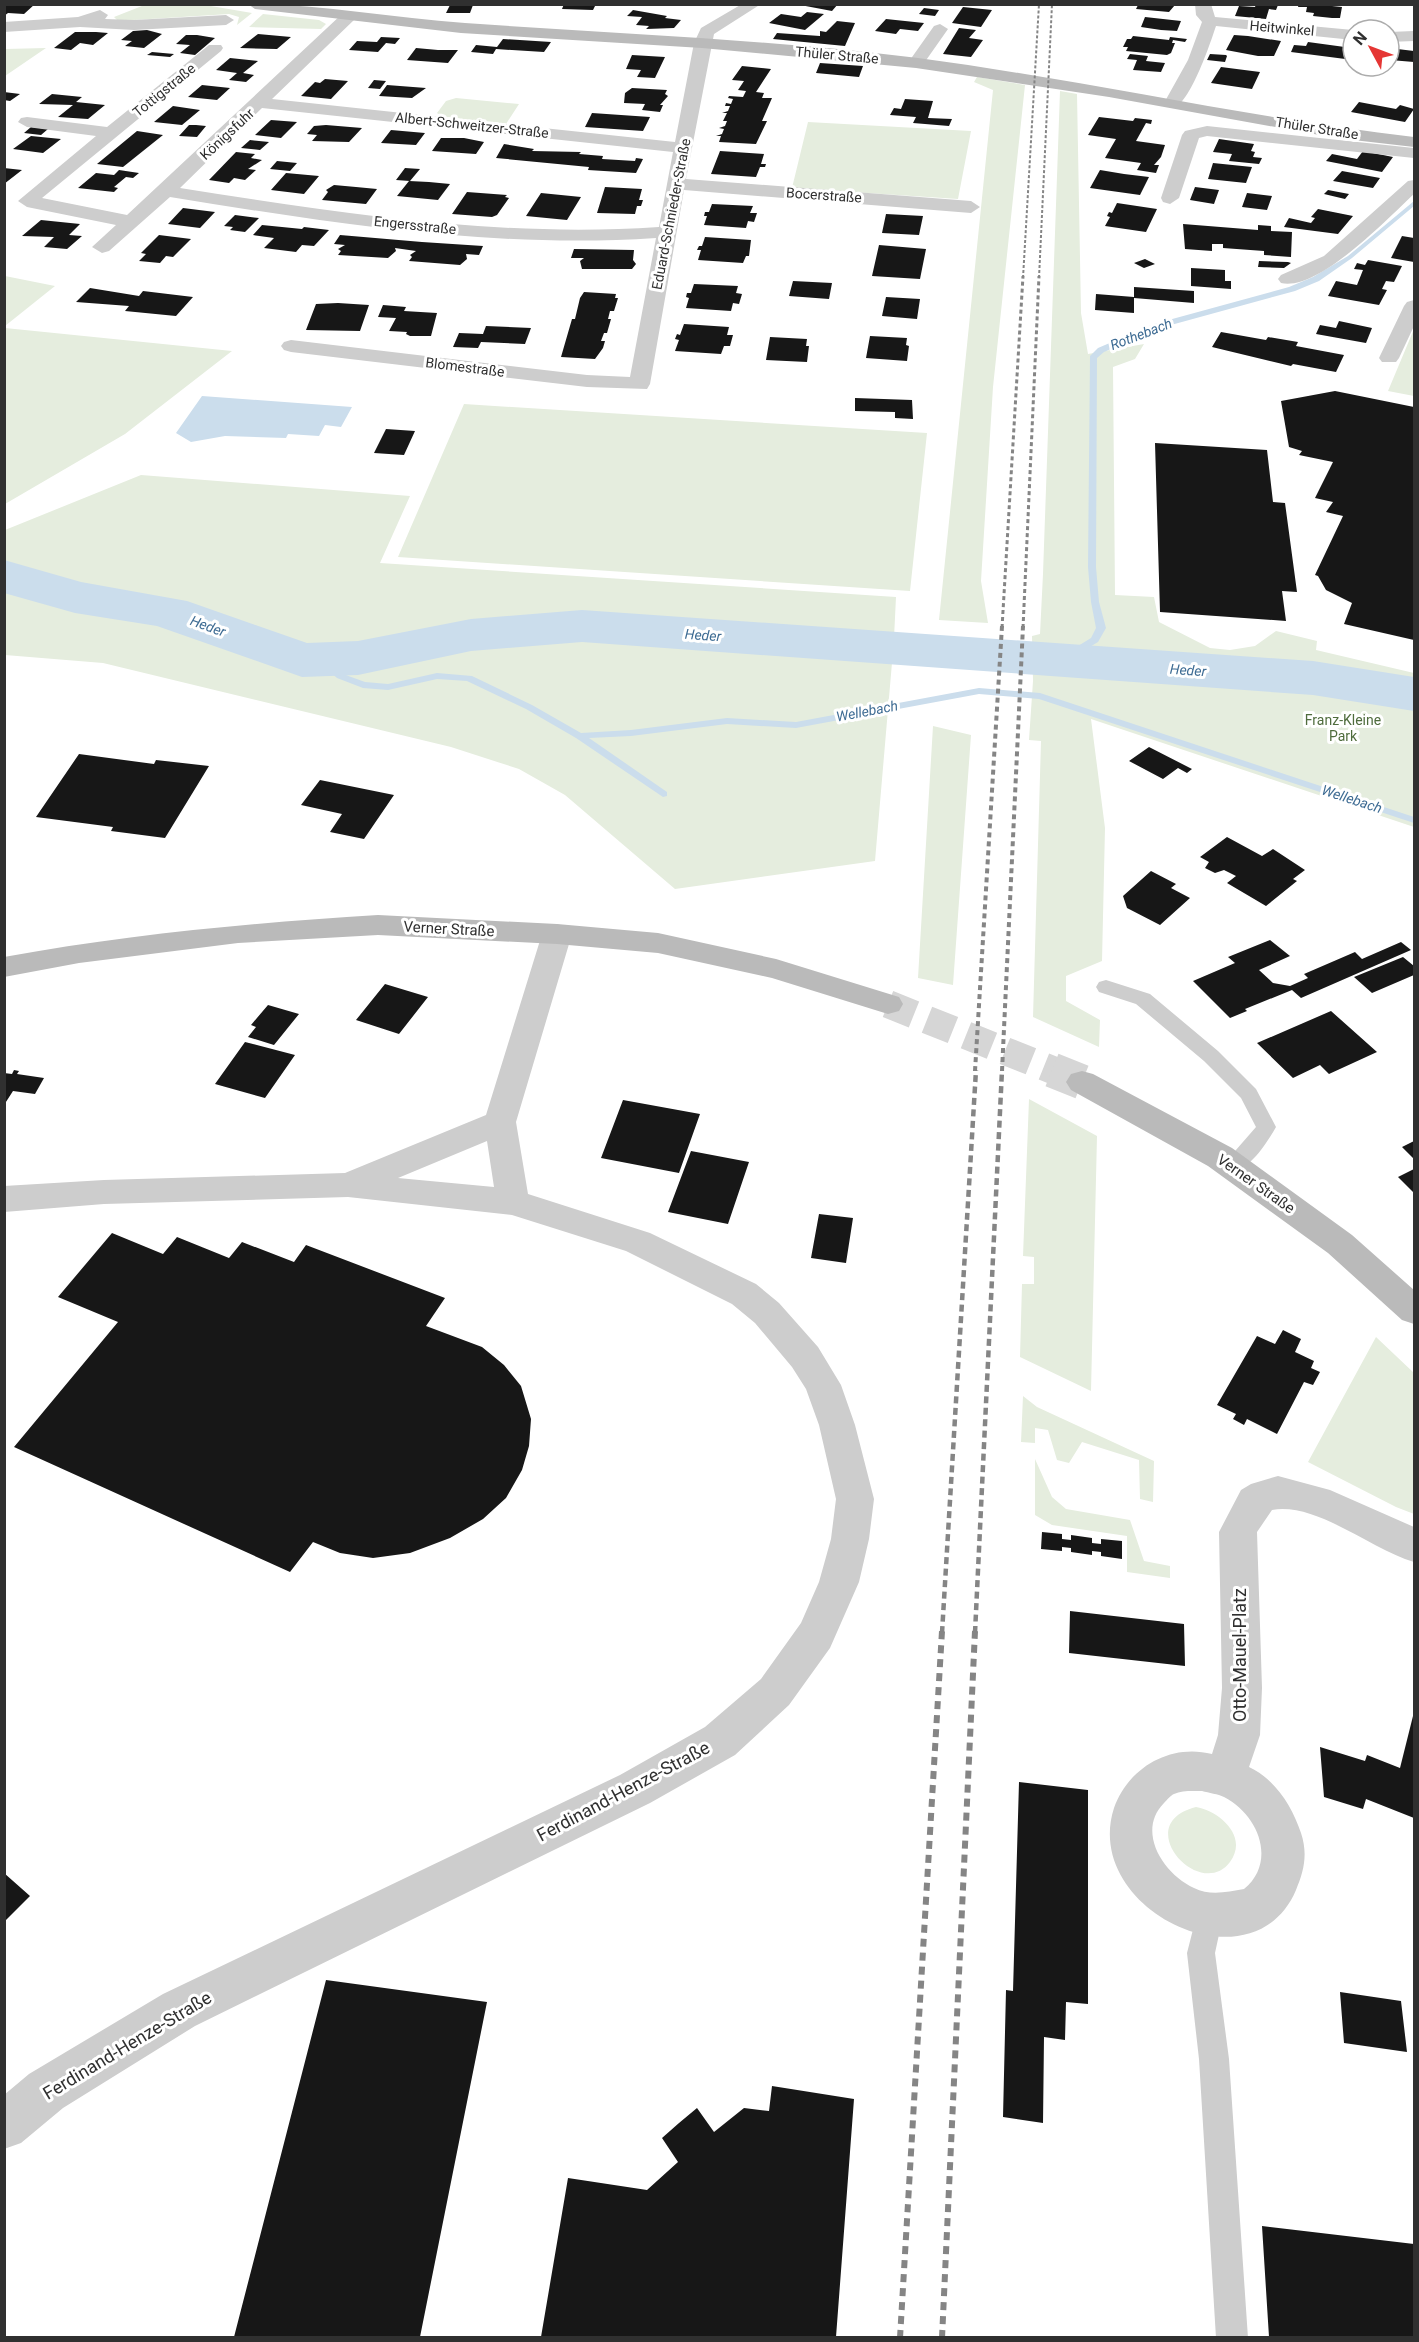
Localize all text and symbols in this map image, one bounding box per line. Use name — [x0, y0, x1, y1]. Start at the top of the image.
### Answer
street label: Heitwinkel — [1249, 17, 1315, 39]
north arrow — [1341, 18, 1401, 78]
text: N — [1349, 28, 1371, 49]
street label: Thüler Straße — [795, 43, 879, 67]
street label: Tottigstraße — [130, 60, 198, 120]
street label: Königsfuhr — [197, 105, 257, 163]
street label: Albert-Schweitzer-Straße — [394, 109, 550, 141]
street label: Thüler Straße — [1274, 114, 1360, 142]
street label: Eduard-Schnieder-Straße — [648, 137, 694, 291]
street label: Bocerstraße — [786, 184, 862, 206]
street label: Engersstraße — [373, 213, 457, 237]
water label: Rothebach — [1108, 315, 1174, 353]
street label: Blomestraße — [425, 354, 505, 380]
water label: Heder — [188, 612, 228, 640]
water label: Heder — [684, 626, 722, 644]
water label: Heder — [1169, 661, 1207, 679]
water label: Wellebach — [835, 697, 899, 725]
park label: Franz-Kleine Park — [1305, 712, 1381, 744]
water label: Wellebach — [1320, 782, 1384, 816]
street label: Verner Straße — [403, 918, 495, 940]
street label: Verner Straße — [1214, 1151, 1298, 1217]
street label: Otto-Mauel-Platz — [1229, 1588, 1250, 1722]
street label: Ferdinand-Henze-Straße — [533, 1737, 713, 1845]
street label: Ferdinand-Henze-Straße — [39, 1986, 215, 2104]

